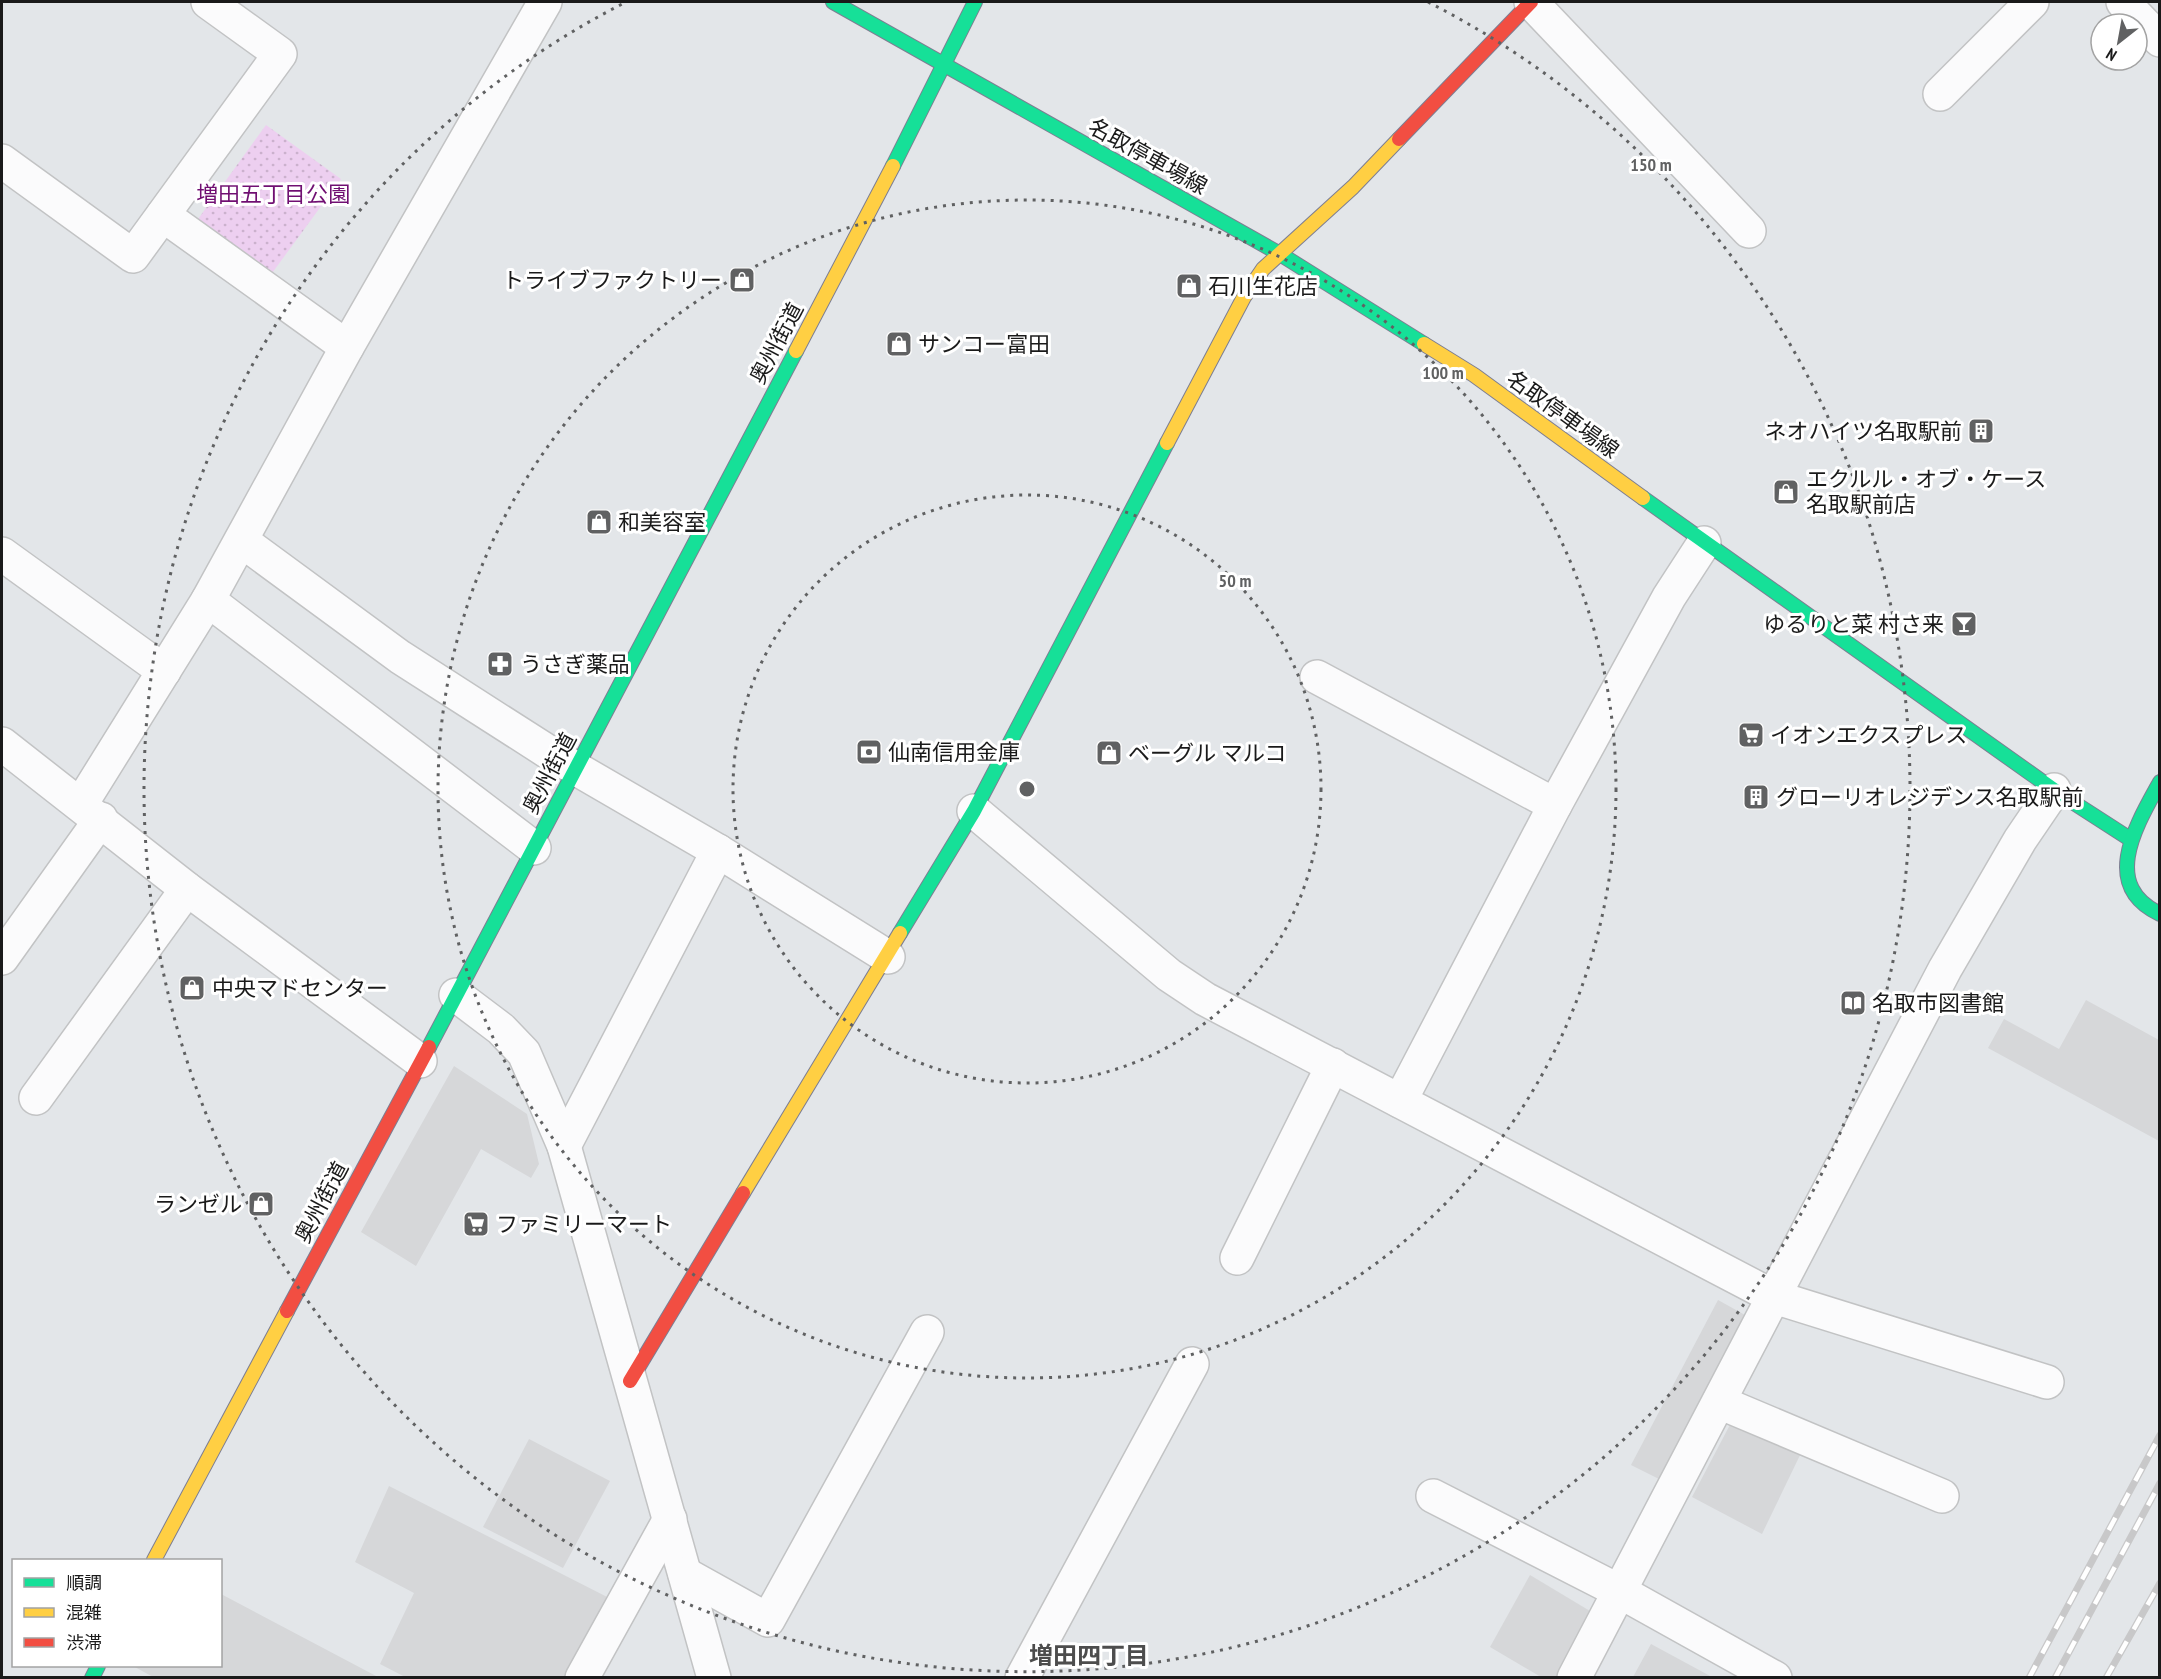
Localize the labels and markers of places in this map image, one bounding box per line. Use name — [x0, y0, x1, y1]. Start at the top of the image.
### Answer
shop icon: トライブファクトリー — [727, 265, 757, 295]
place label: トライブファクトリー — [502, 266, 722, 294]
shop icon: 石川生花店 — [1174, 271, 1204, 301]
place label: 石川生花店 — [1208, 272, 1318, 300]
shop icon: サンコー富田 — [884, 329, 914, 359]
place label: サンコー富田 — [918, 330, 1050, 358]
building icon: ネオハイツ名取駅前 — [1966, 416, 1996, 446]
place label: ネオハイツ名取駅前 — [1764, 417, 1962, 445]
place label: エクルル・オブ・ケース 名取駅前店 — [1806, 465, 2046, 518]
shop icon: エクルル・オブ・ケース 名取駅前店 — [1771, 477, 1801, 507]
shop icon: 和美容室 — [584, 507, 614, 537]
place label: 和美容室 — [618, 508, 706, 536]
bar icon: ゆるりと菜 村さ来 — [1949, 609, 1979, 639]
place label: ゆるりと菜 村さ来 — [1763, 610, 1944, 638]
pharmacy icon: うさぎ薬品 — [485, 649, 515, 679]
place label: うさぎ薬品 — [520, 650, 630, 678]
supermarket icon: イオンエクスプレス — [1736, 720, 1766, 750]
place label: イオンエクスプレス — [1770, 721, 1967, 749]
bank icon: 仙南信用金庫 — [854, 737, 884, 767]
place label: 仙南信用金庫 — [888, 738, 1020, 766]
shop icon: ベーグル マルコ — [1094, 738, 1124, 768]
place label: ベーグル マルコ — [1128, 739, 1286, 767]
centre of rings — [1017, 779, 1037, 799]
building icon: グローリオレジデンス名取駅前 — [1741, 782, 1771, 812]
place label: グローリオレジデンス名取駅前 — [1776, 783, 2084, 811]
shop icon: 中央マドセンター — [177, 973, 207, 1003]
place label: 中央マドセンター — [212, 974, 388, 1002]
library icon: 名取市図書館 — [1838, 988, 1868, 1018]
place label: 名取市図書館 — [1872, 989, 2004, 1017]
shop icon: ランゼル — [246, 1189, 276, 1219]
place label: ランゼル — [154, 1190, 242, 1218]
supermarket icon: ファミリーマート — [461, 1209, 491, 1239]
place label: ファミリーマート — [496, 1210, 672, 1238]

